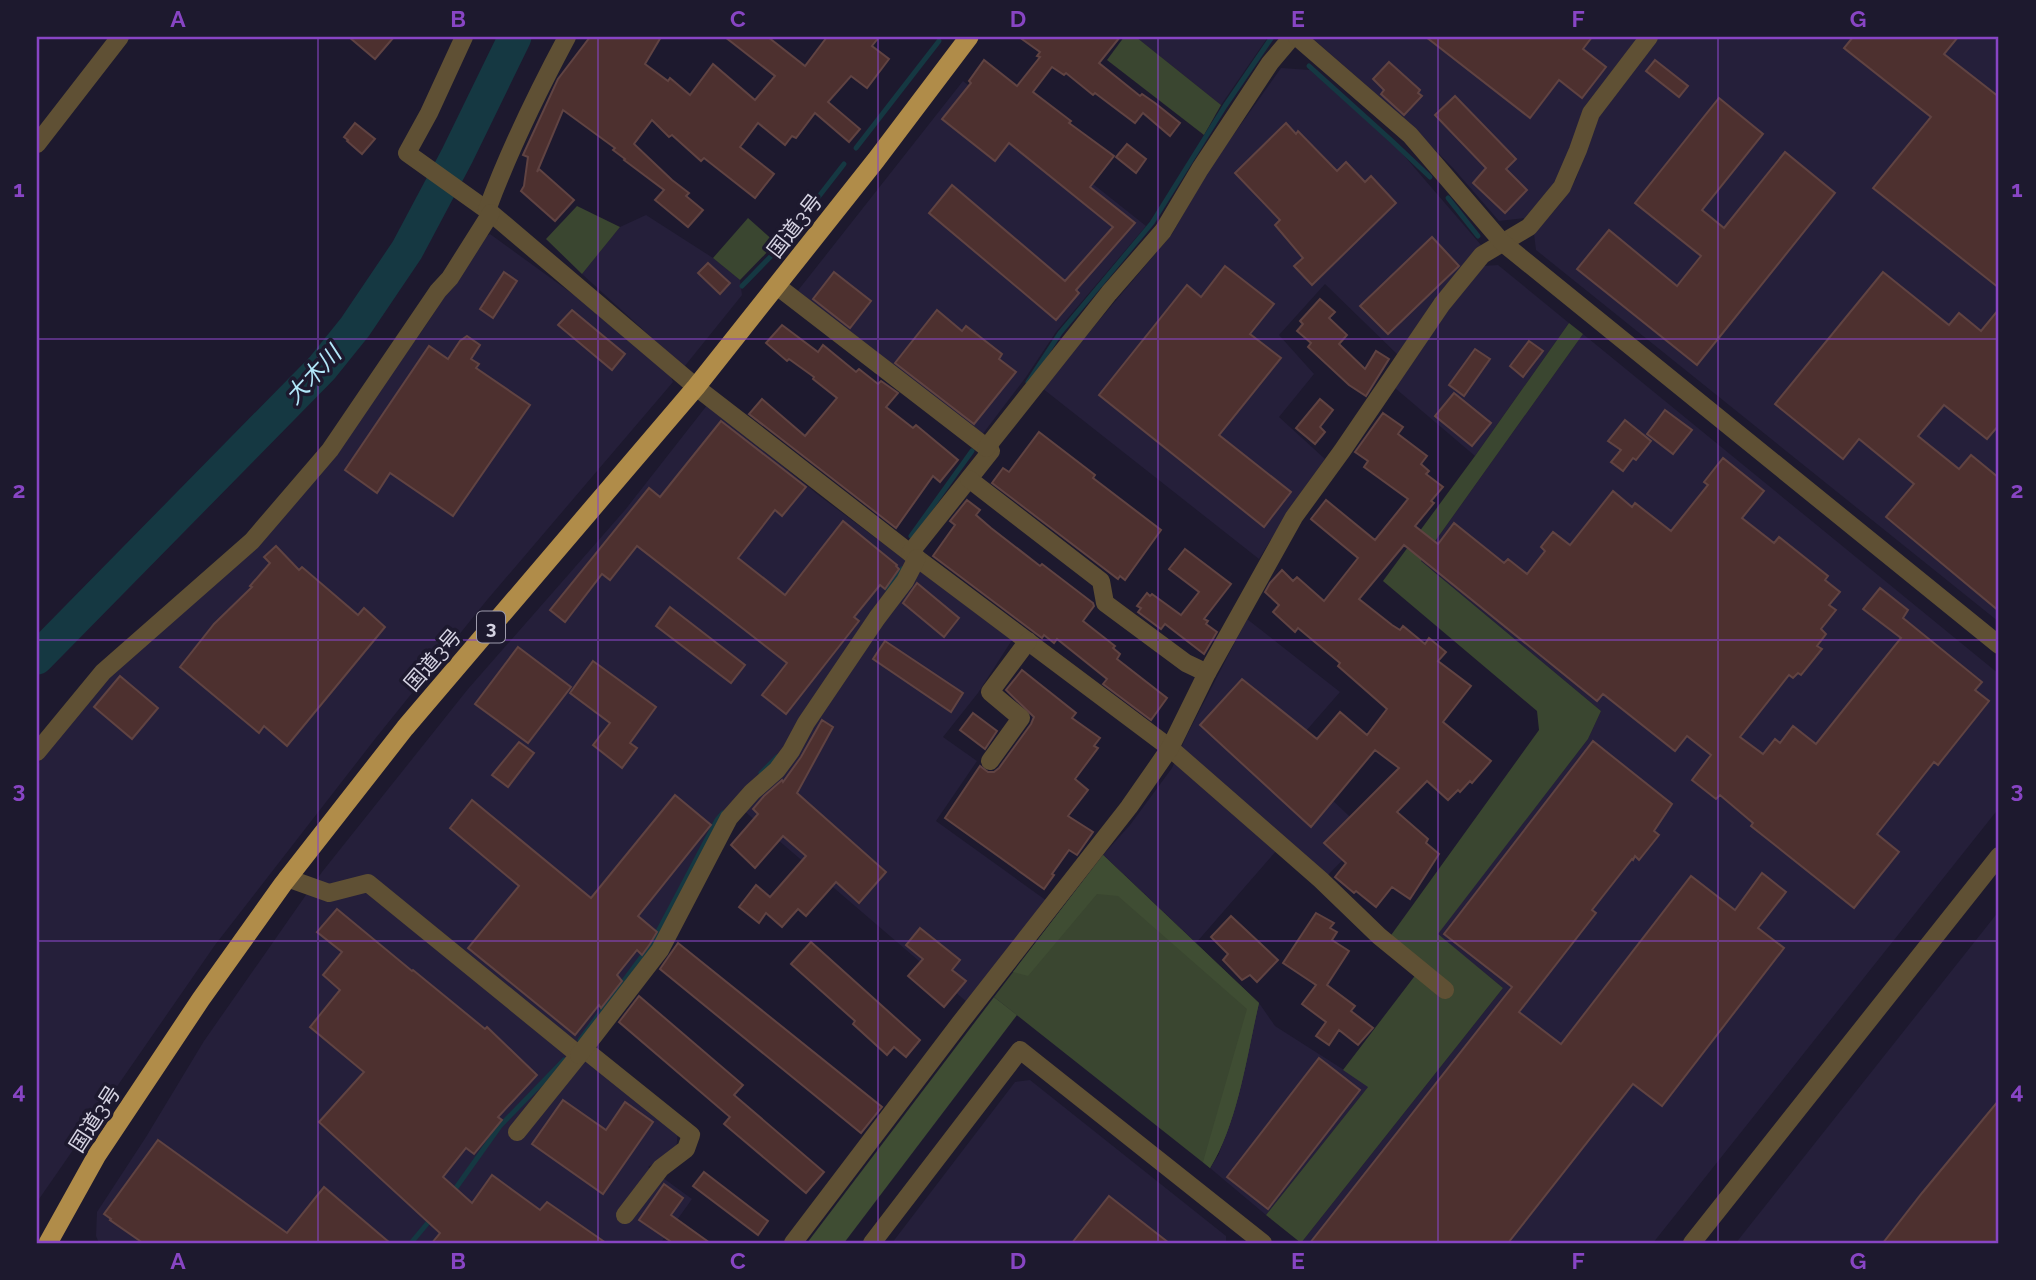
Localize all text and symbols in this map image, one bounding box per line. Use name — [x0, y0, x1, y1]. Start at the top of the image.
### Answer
text: A — [170, 5, 186, 32]
text: B — [450, 5, 466, 32]
text: C — [730, 5, 746, 32]
text: D — [1010, 5, 1026, 32]
text: E — [1291, 5, 1305, 32]
text: F — [1571, 5, 1585, 32]
text: G — [1850, 5, 1866, 32]
text: 1 — [13, 175, 25, 202]
text: 1 — [2011, 175, 2023, 202]
street label: 国道3号 — [762, 189, 827, 263]
water label: 大木川 — [279, 338, 348, 409]
text: 2 — [13, 476, 25, 503]
text: 2 — [2011, 476, 2023, 503]
road number: 3 — [477, 612, 505, 642]
street label: 国道3号 — [399, 623, 466, 696]
text: 3 — [13, 776, 25, 803]
text: 3 — [2011, 776, 2023, 803]
text: 4 — [12, 1077, 26, 1104]
text: 4 — [2010, 1077, 2024, 1104]
street label: 国道3号 — [64, 1081, 125, 1157]
text: A — [170, 1247, 186, 1274]
text: B — [450, 1247, 466, 1274]
text: C — [730, 1247, 746, 1274]
text: D — [1010, 1247, 1026, 1274]
text: E — [1291, 1247, 1305, 1274]
text: F — [1571, 1247, 1585, 1274]
text: G — [1850, 1247, 1866, 1274]

